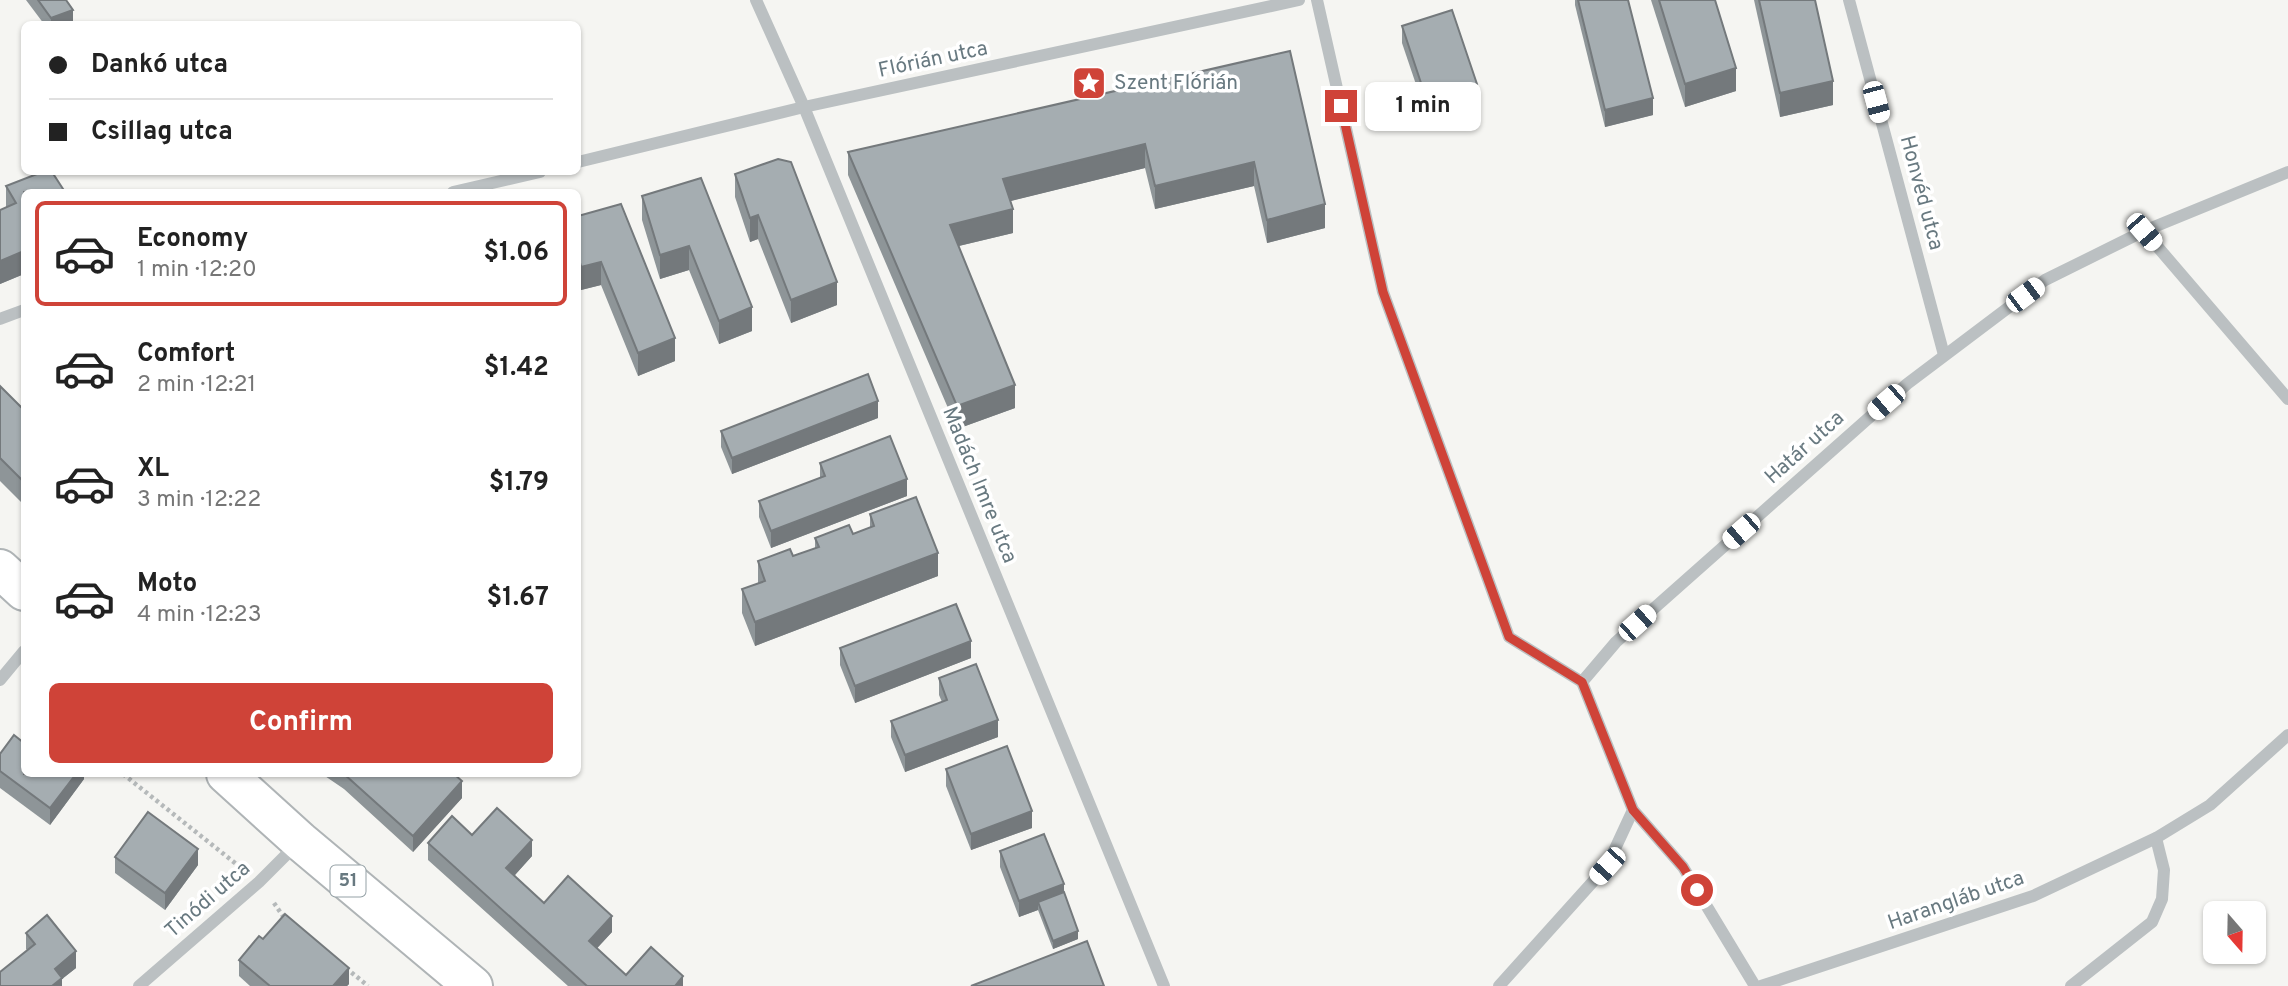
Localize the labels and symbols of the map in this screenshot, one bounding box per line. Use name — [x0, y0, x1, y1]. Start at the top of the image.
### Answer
street label: Flórián utca — [876, 35, 990, 85]
place icon: Szent Flórián — [1070, 64, 1108, 102]
place label: Szent Flórián — [1114, 70, 1238, 97]
car — [1861, 79, 1892, 125]
callout: 1 min — [1366, 82, 1481, 130]
route end — [1325, 90, 1357, 122]
street label: Honvéd utca — [1893, 133, 1949, 253]
car — [2123, 209, 2166, 255]
car — [2002, 274, 2049, 316]
car — [1864, 380, 1909, 424]
street label: Madách Imre utca — [935, 403, 1023, 567]
street label: Határ utca — [1760, 405, 1850, 491]
car — [1719, 509, 1764, 553]
car — [1615, 601, 1660, 645]
car — [1586, 843, 1629, 889]
street label: Tinódi utca — [160, 856, 256, 944]
street label: Harangláb utca — [1884, 865, 2028, 937]
road number: 51 — [330, 866, 366, 897]
route start — [1681, 874, 1713, 906]
north arrow — [2203, 901, 2266, 964]

